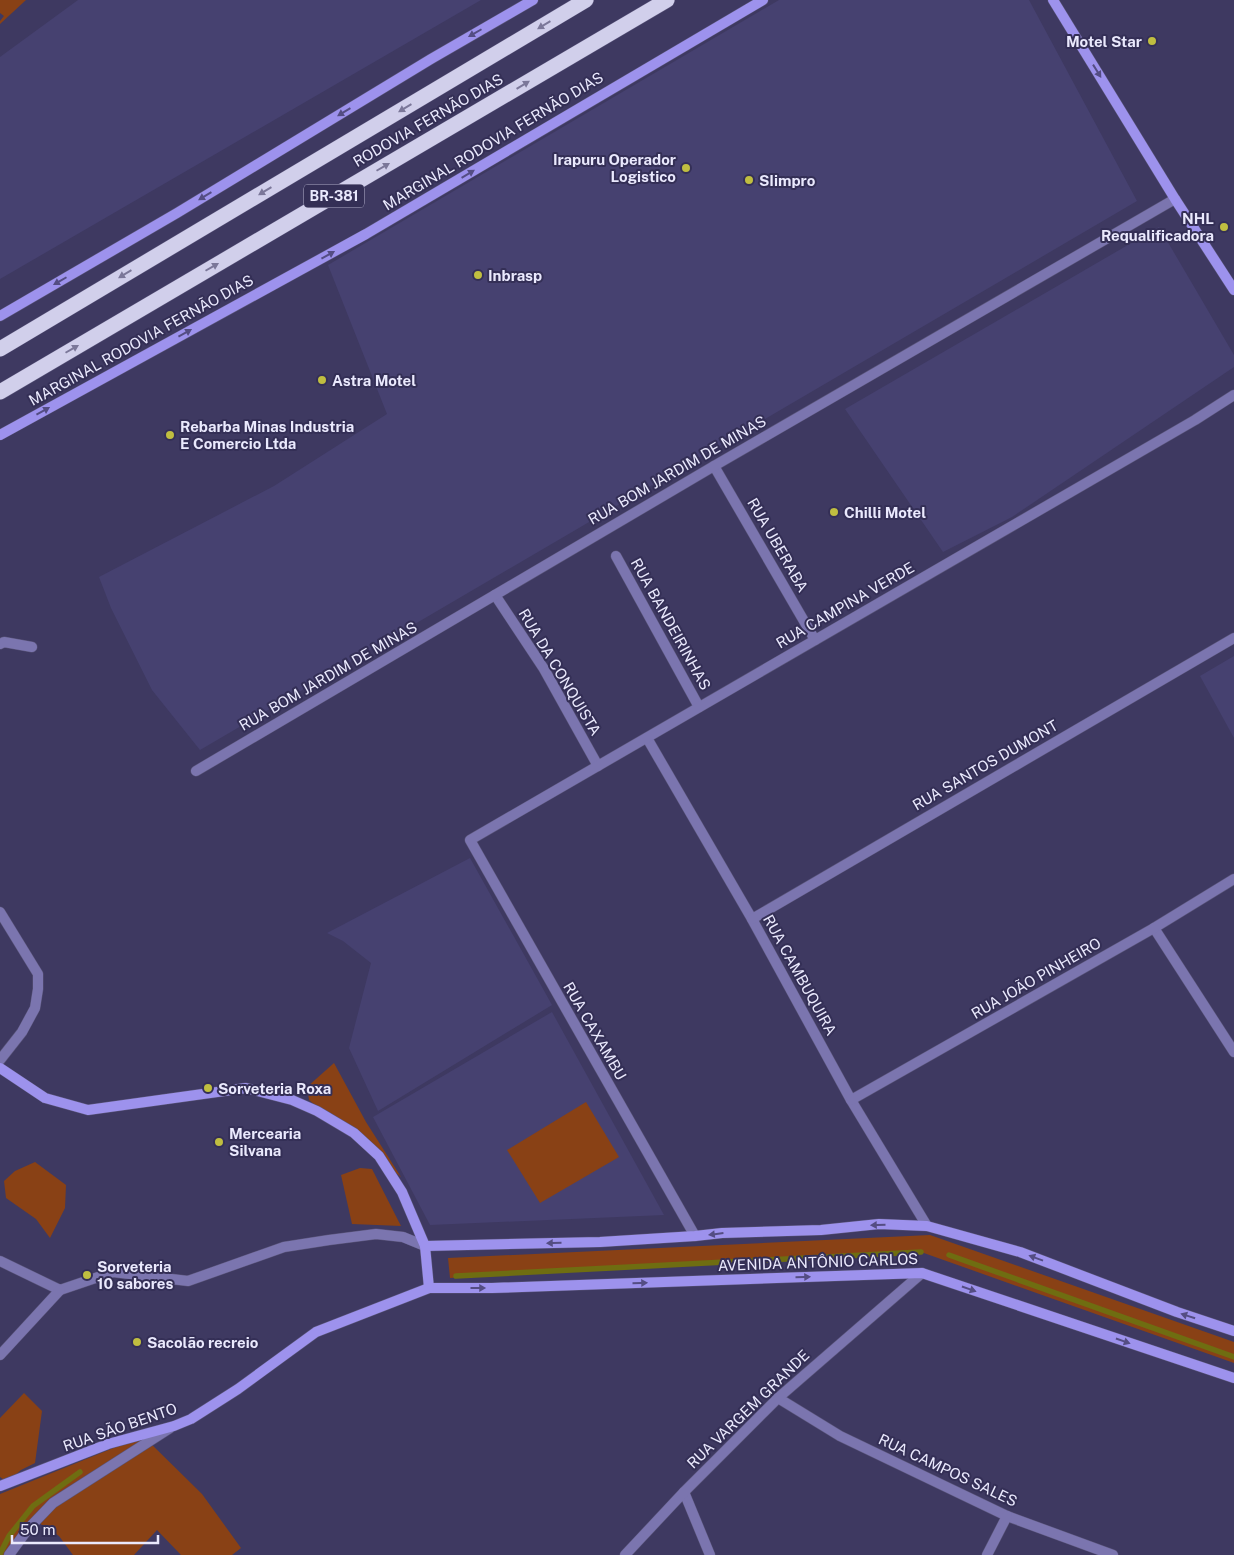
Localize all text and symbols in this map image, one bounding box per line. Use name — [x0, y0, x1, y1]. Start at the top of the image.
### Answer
one-way arrow — [538, 20, 551, 29]
one-way arrow — [469, 29, 482, 38]
place label: Motel Star — [1066, 33, 1142, 50]
marker: Motel Star — [1146, 35, 1158, 47]
one-way arrow — [1093, 65, 1102, 78]
street label: MARGINAL RODOVIA FERNÃO DIAS — [380, 68, 606, 214]
street label: RODOVIA FERNÃO DIAS — [350, 70, 506, 170]
one-way arrow — [516, 81, 530, 90]
one-way arrow — [398, 104, 411, 113]
one-way arrow — [338, 107, 351, 116]
place label: Irapuru Operador Logistico — [553, 151, 676, 185]
marker: Irapuru Operador Logistico — [680, 162, 692, 174]
one-way arrow — [376, 163, 389, 172]
one-way arrow — [462, 169, 475, 178]
place label: SIimpro — [759, 172, 816, 189]
marker: SIimpro — [743, 174, 755, 186]
road number: BR-381 — [304, 185, 364, 208]
one-way arrow — [259, 187, 272, 196]
one-way arrow — [199, 191, 212, 201]
place label: NHL Requalificadora — [1101, 210, 1214, 244]
marker: NHL Requalificadora — [1218, 221, 1230, 233]
one-way arrow — [320, 251, 335, 259]
one-way arrow — [206, 263, 219, 272]
place label: Inbrasp — [488, 267, 542, 284]
marker: Inbrasp — [472, 269, 484, 281]
one-way arrow — [119, 270, 132, 279]
street label: MARGINAL RODOVIA FERNÃO DIAS — [26, 271, 256, 409]
one-way arrow — [53, 277, 66, 286]
one-way arrow — [178, 329, 193, 337]
one-way arrow — [66, 345, 79, 354]
place label: Astra Motel — [332, 372, 416, 389]
marker: Astra Motel — [316, 374, 328, 386]
one-way arrow — [35, 407, 50, 415]
street label: RUA BOM JARDIM DE MINAS — [585, 412, 769, 528]
place label: Rebarba Minas Industria E Comercio Ltda — [180, 418, 354, 452]
marker: Rebarba Minas Industria E Comercio Ltda — [164, 429, 176, 441]
street label: RUA UBERABA — [744, 495, 812, 595]
place label: Chilli Motel — [844, 504, 926, 521]
marker: Chilli Motel — [828, 506, 840, 518]
street label: RUA BANDEIRINHAS — [628, 555, 714, 693]
street label: RUA CAMPINA VERDE — [773, 558, 917, 652]
street label: RUA DA CONQUISTA — [515, 606, 605, 739]
street label: RUA BOM JARDIM DE MINAS — [236, 618, 420, 734]
street label: RUA SANTOS DUMONT — [909, 716, 1061, 814]
street label: RUA CAMBUQUIRA — [760, 912, 840, 1039]
street label: RUA JOÃO PINHEIRO — [968, 934, 1104, 1022]
street label: RUA CAXAMBU — [560, 979, 630, 1083]
place label: Sorveteria Roxa — [218, 1080, 331, 1097]
marker: Sorveteria Roxa — [202, 1082, 214, 1094]
place label: Mercearia Silvana — [229, 1125, 301, 1159]
marker: Mercearia Silvana — [213, 1136, 225, 1148]
one-way arrow — [870, 1221, 886, 1229]
one-way arrow — [708, 1230, 724, 1238]
one-way arrow — [546, 1239, 562, 1247]
street label: AVENIDA ANTÔNIO CARLOS — [717, 1250, 919, 1274]
one-way arrow — [1028, 1254, 1043, 1262]
place label: Sorveteria 10 sabores — [97, 1258, 173, 1292]
marker: Sorveteria 10 sabores — [81, 1269, 93, 1281]
one-way arrow — [795, 1273, 811, 1281]
one-way arrow — [632, 1279, 648, 1287]
one-way arrow — [470, 1284, 486, 1292]
one-way arrow — [961, 1286, 976, 1293]
one-way arrow — [1180, 1312, 1195, 1319]
place label: Sacolão recreio — [147, 1334, 259, 1351]
marker: Sacolão recreio — [131, 1336, 143, 1348]
one-way arrow — [1115, 1337, 1130, 1345]
street label: RUA VARGEM GRANDE — [683, 1346, 813, 1472]
street label: RUA SÃO BENTO — [61, 1400, 179, 1454]
street label: RUA CAMPOS SALES — [876, 1430, 1020, 1510]
scale bar — [12, 1512, 159, 1544]
text: 50 m — [20, 1521, 55, 1538]

